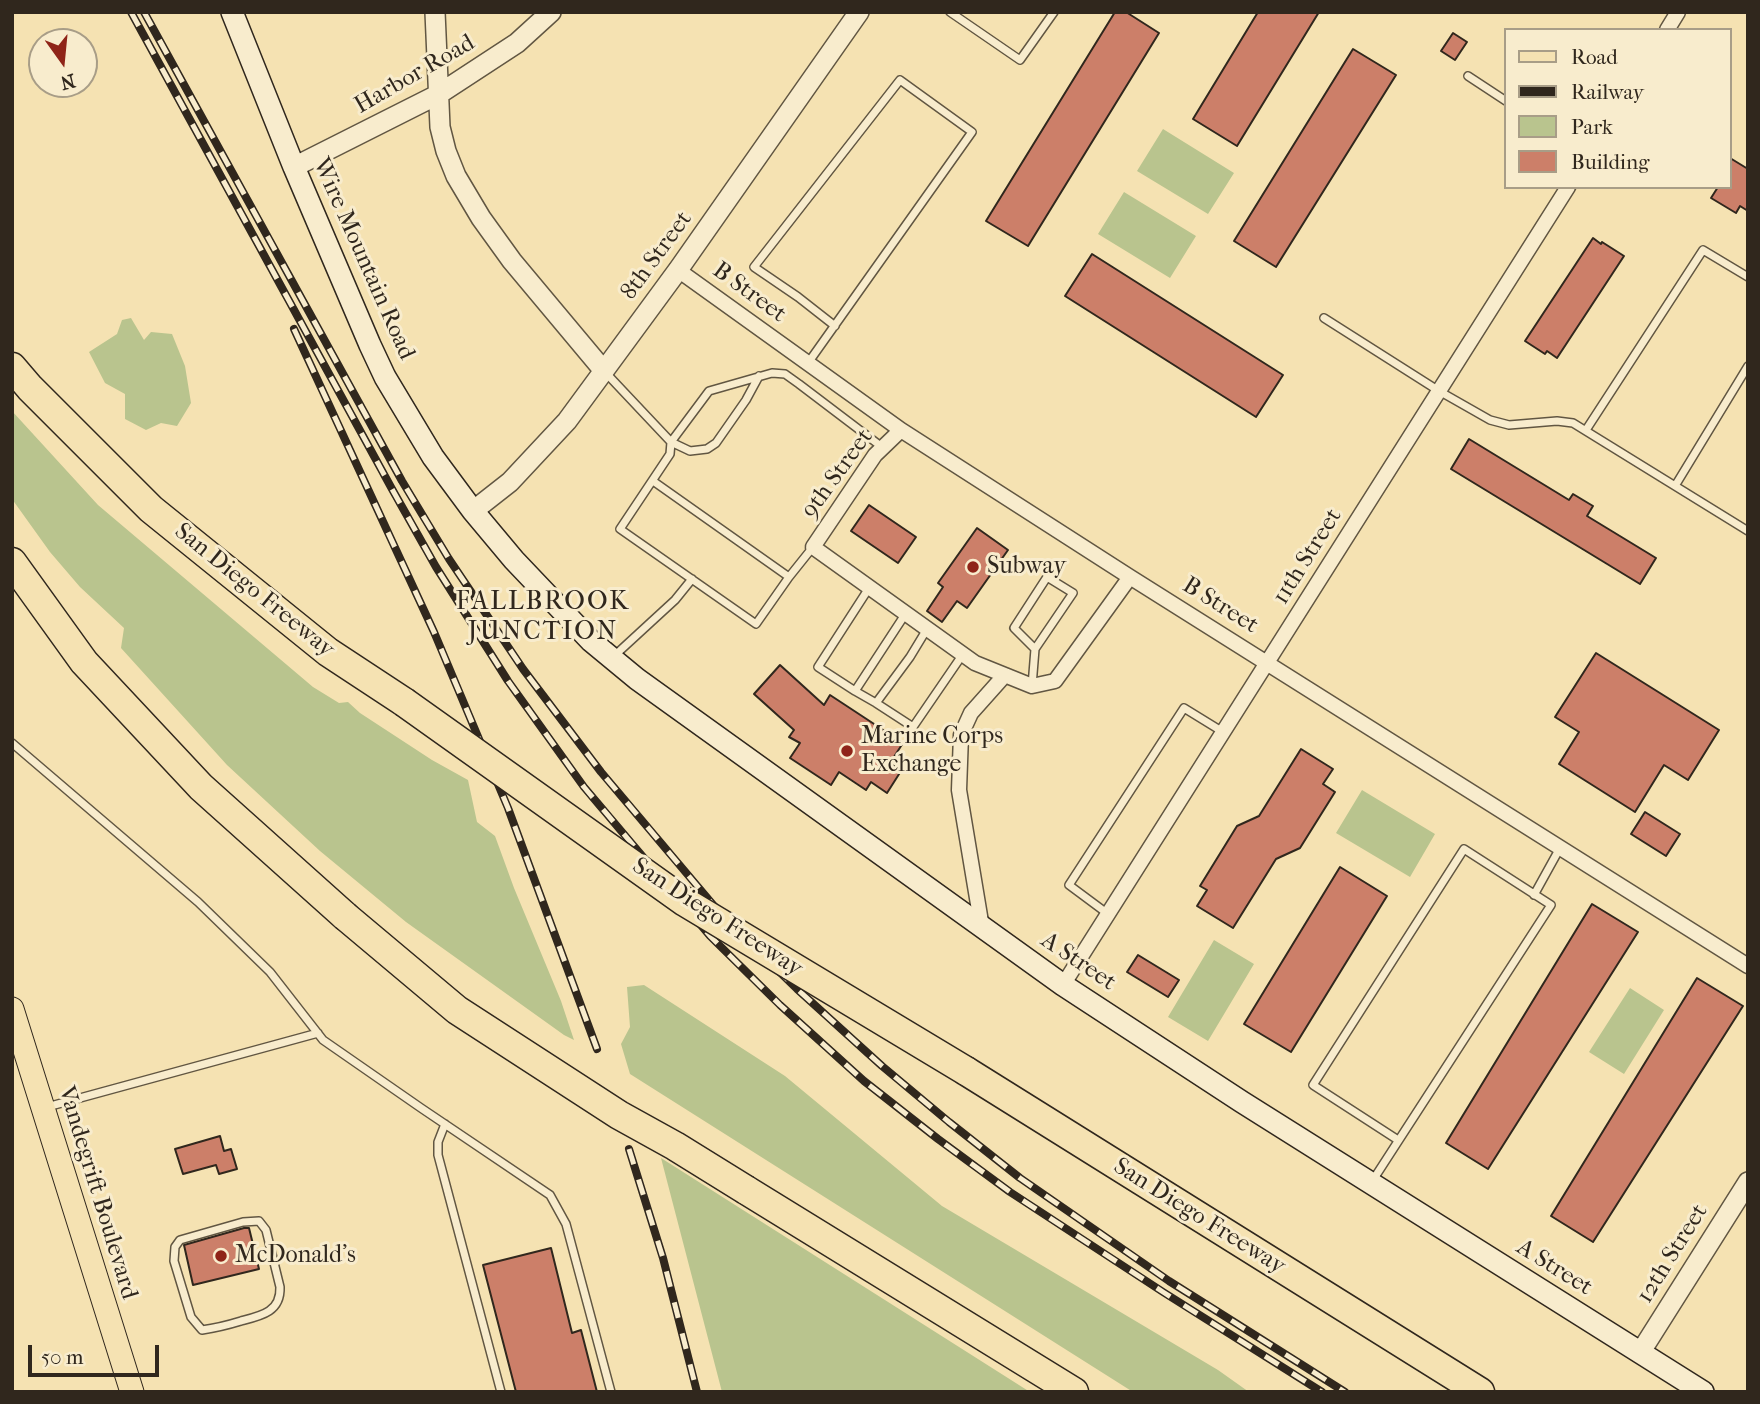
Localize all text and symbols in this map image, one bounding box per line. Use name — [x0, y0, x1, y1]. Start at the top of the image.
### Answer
north arrow — [28, 28, 98, 98]
legend — [1504, 28, 1732, 189]
street label: Harbor Road — [350, 29, 480, 121]
text: Road — [1571, 45, 1618, 69]
text: N — [58, 69, 78, 94]
text: Railway — [1571, 80, 1644, 104]
text: Park — [1571, 115, 1613, 139]
text: Building — [1571, 150, 1649, 174]
street label: Wire Mountain Road — [306, 154, 420, 364]
street label: 8th Street — [615, 206, 699, 306]
street label: B Street — [707, 257, 791, 329]
street label: 9th Street — [796, 424, 880, 524]
street label: 11th Street — [1267, 504, 1349, 610]
street label: San Diego Freeway — [168, 518, 340, 664]
place label: Subway — [987, 553, 1066, 581]
marker: Subway — [965, 559, 981, 575]
street label: B Street — [1177, 572, 1263, 640]
district label: FALLBROOK JUNCTION — [457, 587, 629, 648]
place label: Marine Corps Exchange — [861, 723, 1003, 779]
marker: Marine Corps Exchange — [839, 743, 855, 759]
street label: San Diego Freeway — [626, 852, 808, 984]
street label: A Street — [1035, 927, 1121, 997]
street label: Vandegrift Boulevard — [51, 1083, 143, 1303]
street label: San Diego Freeway — [1108, 1153, 1290, 1281]
street label: 12th Street — [1631, 1199, 1715, 1309]
street label: A Street — [1511, 1234, 1597, 1302]
place label: McDonald's — [235, 1242, 356, 1270]
marker: McDonald's — [213, 1248, 229, 1264]
scale bar — [32, 1330, 163, 1374]
text: 50 m — [41, 1345, 84, 1369]

